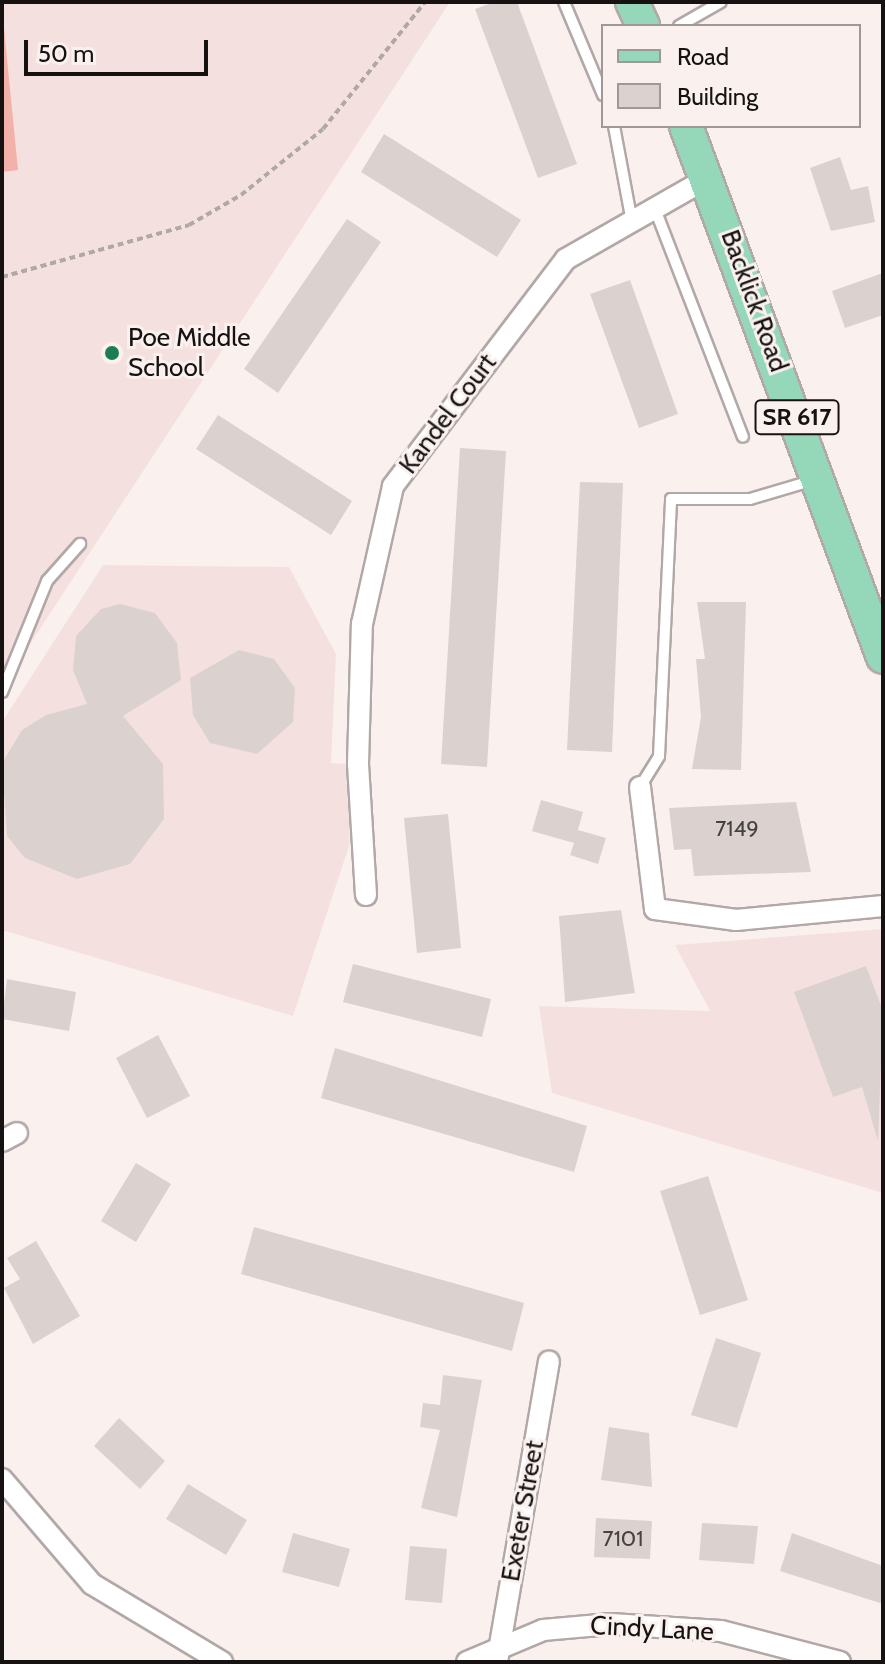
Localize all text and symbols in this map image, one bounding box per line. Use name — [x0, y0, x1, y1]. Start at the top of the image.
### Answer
scale bar — [28, 24, 212, 74]
legend — [601, 24, 861, 128]
text: 50 m — [38, 39, 94, 68]
text: Road — [677, 42, 729, 71]
text: Building — [677, 82, 758, 111]
street label: Backlick Road — [714, 226, 794, 376]
place label: Poe Middle School — [128, 322, 251, 384]
marker: Poe Middle School — [103, 344, 121, 362]
street label: Kandel Court — [393, 348, 503, 480]
road number: SR 617 — [753, 397, 841, 437]
house number: 7149 — [715, 816, 759, 842]
street label: Exeter Street — [495, 1438, 551, 1584]
house number: 7101 — [603, 1526, 643, 1552]
street label: Cindy Lane — [589, 1610, 715, 1648]

